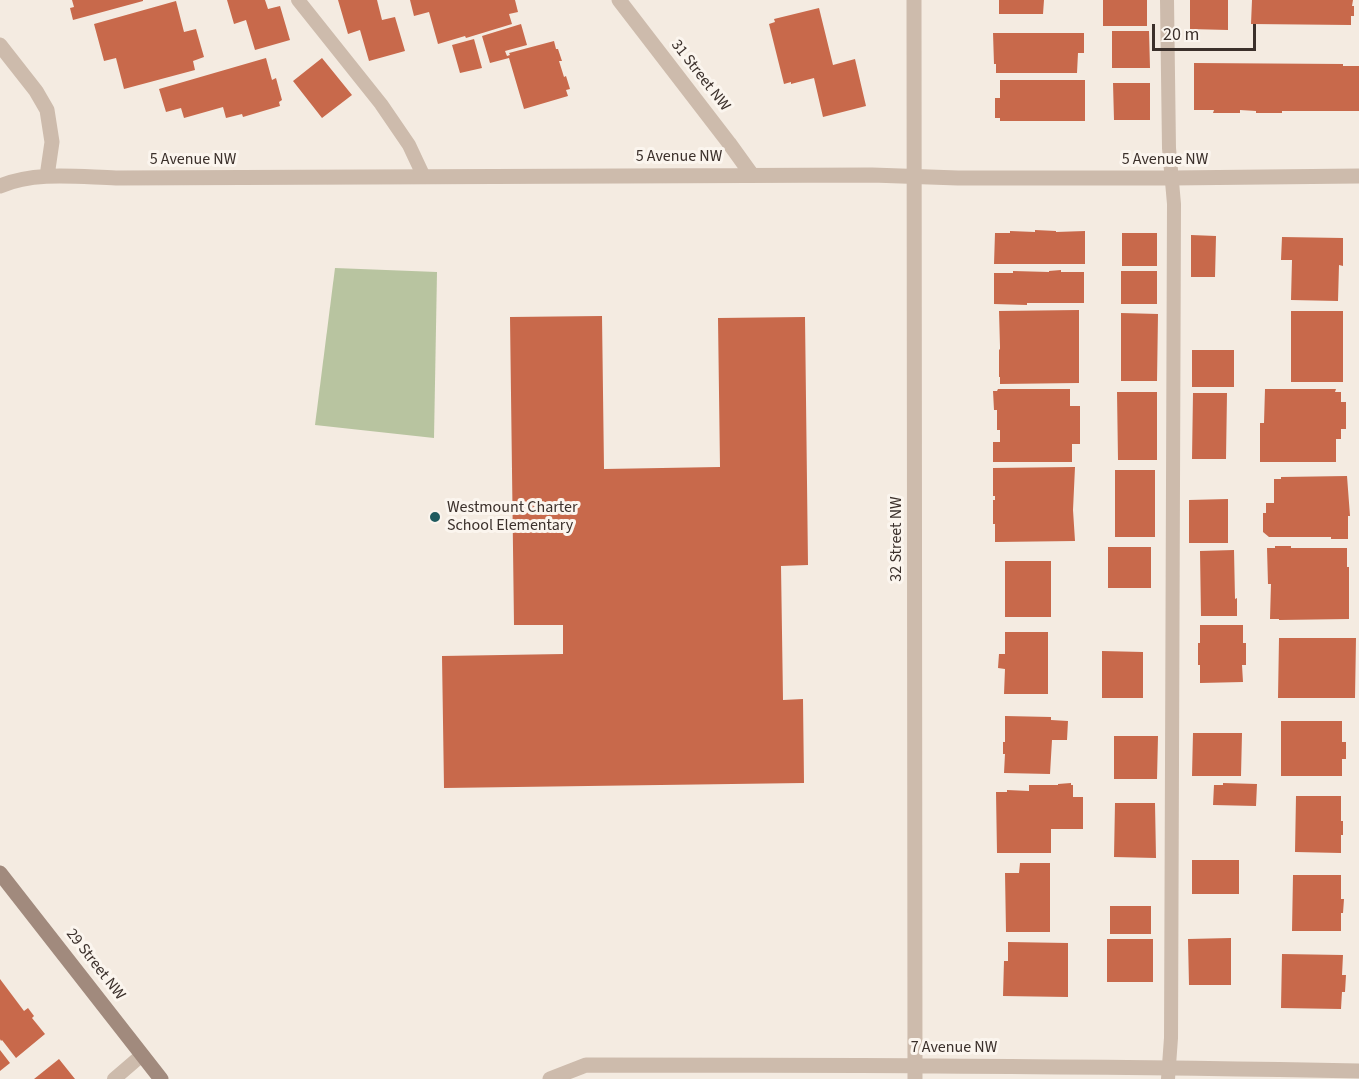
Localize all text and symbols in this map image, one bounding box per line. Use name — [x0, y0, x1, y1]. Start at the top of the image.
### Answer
scale bar — [1155, 12, 1258, 50]
text: 20 m — [1163, 22, 1199, 47]
street label: 31 Street NW — [666, 36, 734, 116]
street label: 5 Avenue NW — [636, 147, 722, 167]
street label: 5 Avenue NW — [150, 150, 236, 170]
street label: 5 Avenue NW — [1122, 150, 1208, 170]
street label: 32 Street NW — [887, 496, 907, 582]
place label: Westmount Charter School Elementary — [447, 498, 577, 536]
marker: Westmount Charter School Elementary — [428, 510, 442, 524]
street label: 29 Street NW — [61, 925, 129, 1005]
street label: 7 Avenue NW — [911, 1038, 997, 1058]

